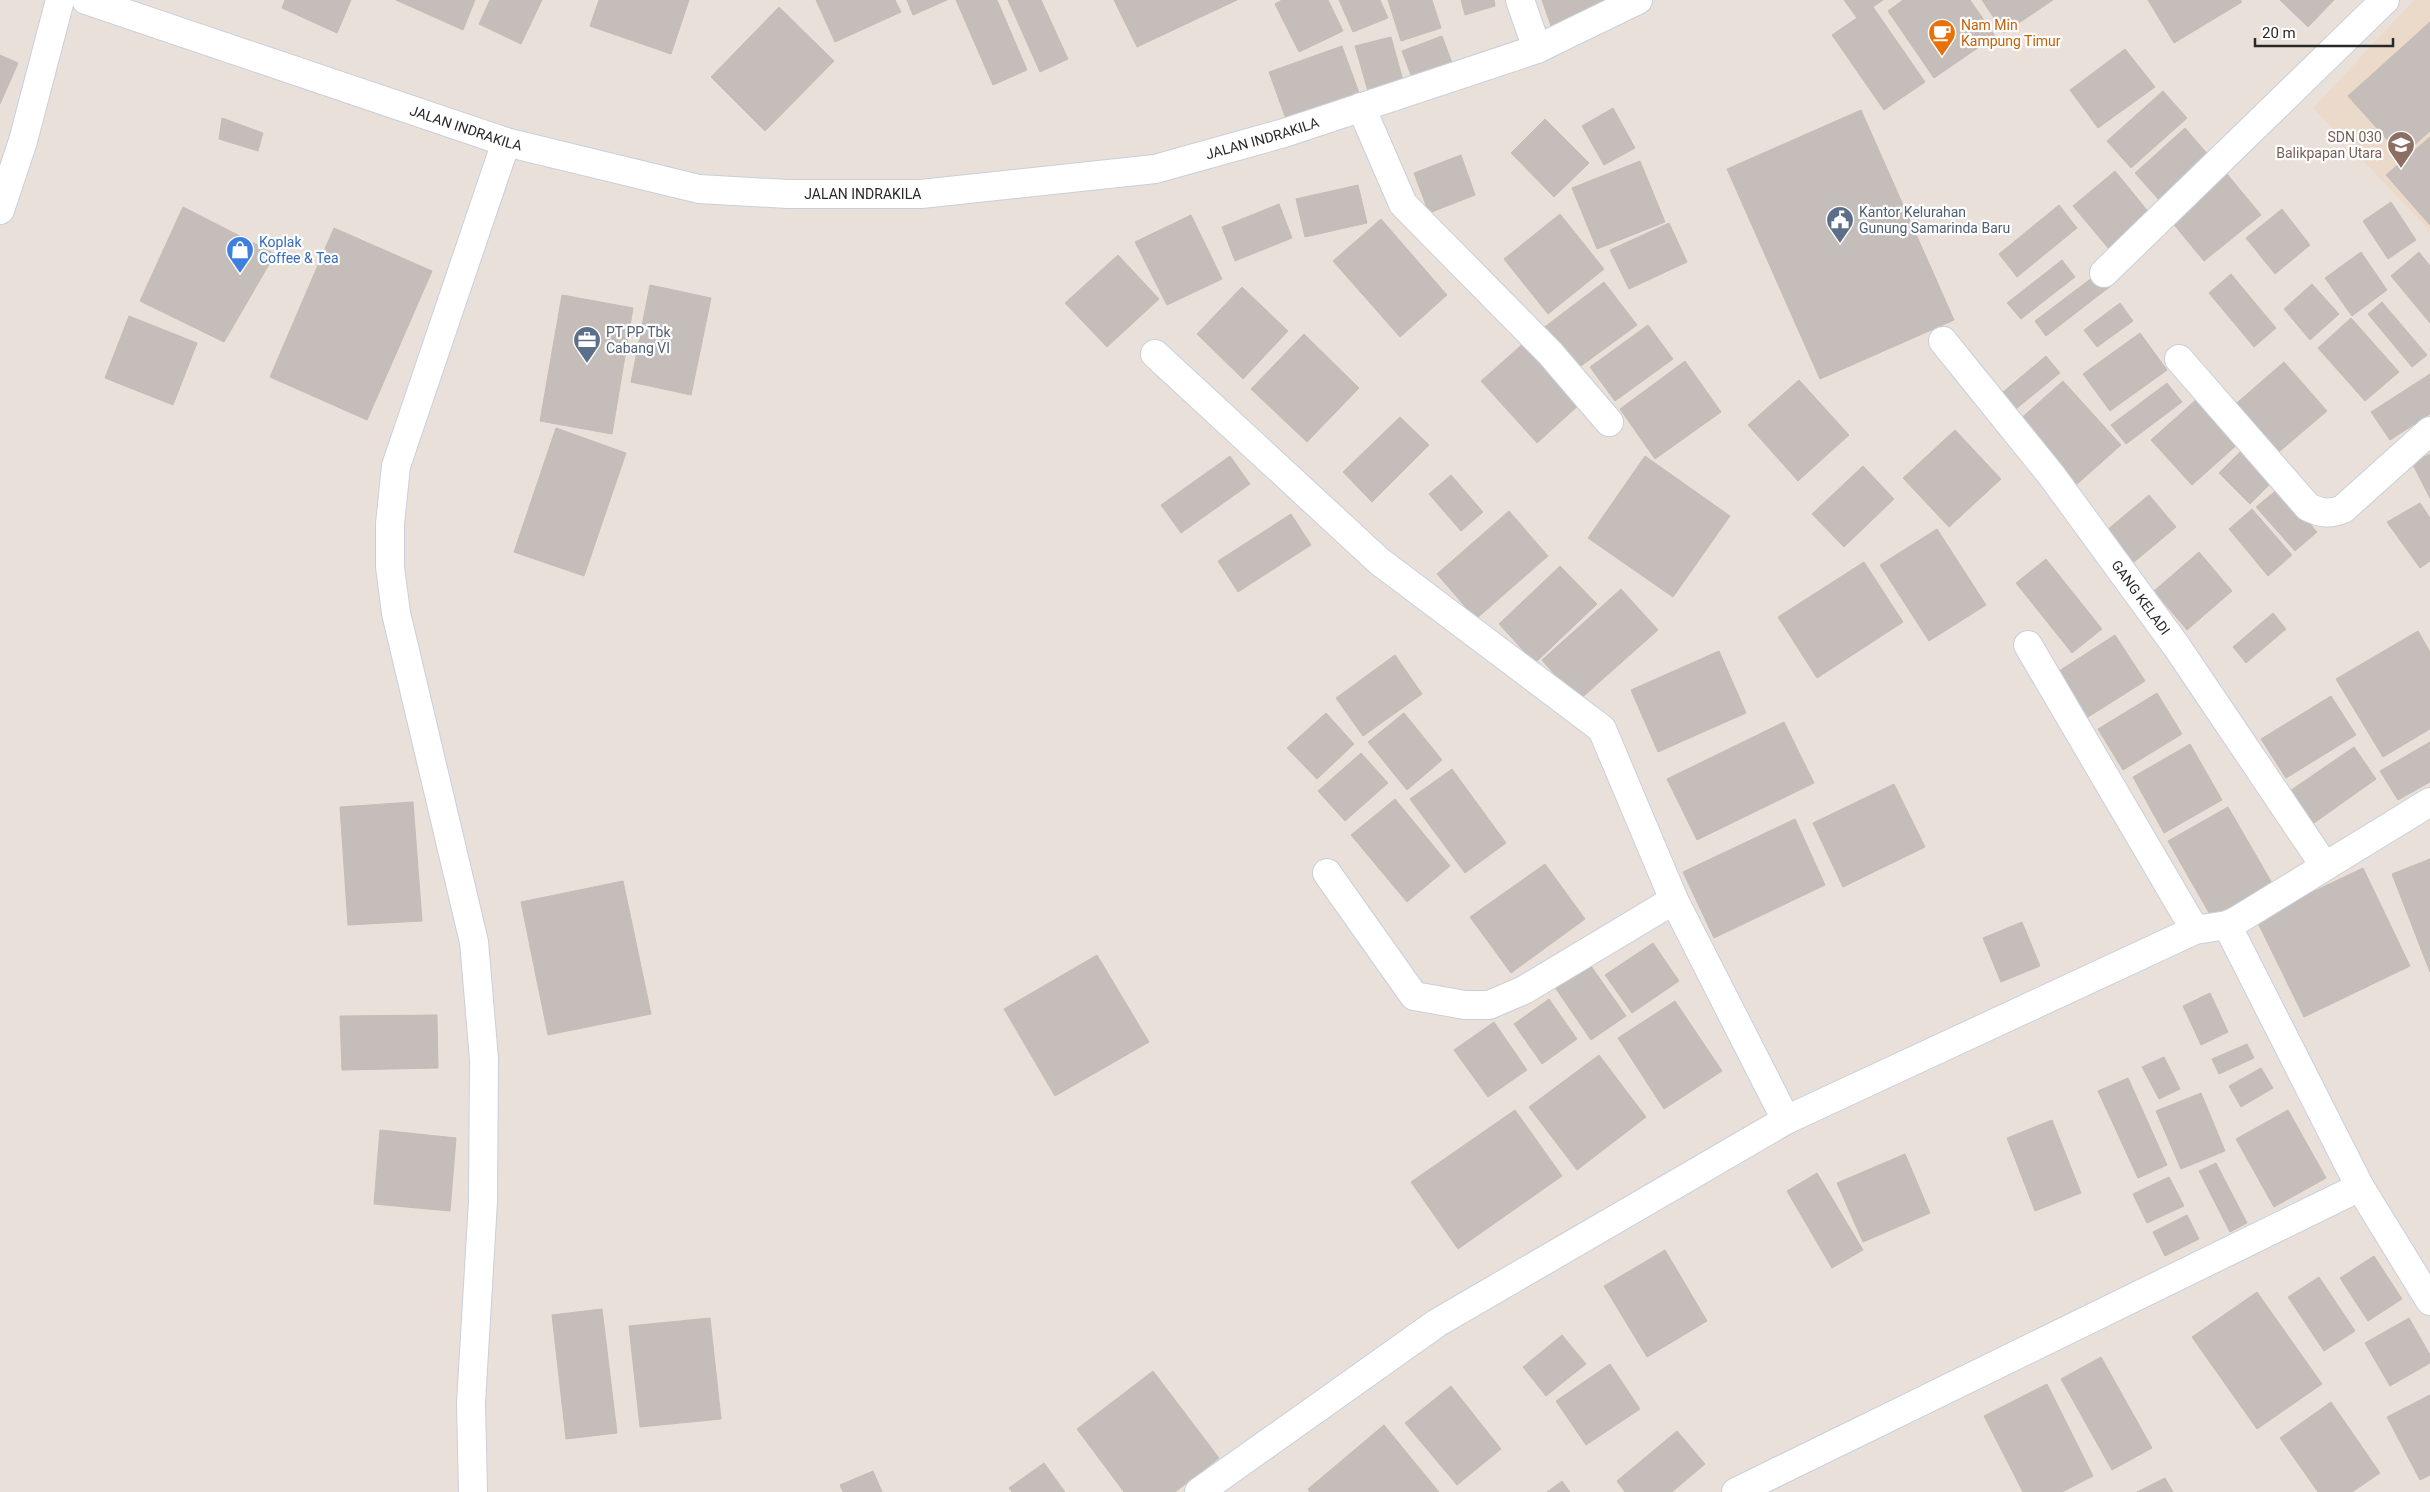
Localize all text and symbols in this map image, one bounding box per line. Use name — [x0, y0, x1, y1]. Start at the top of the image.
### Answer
scale bar — [2255, 15, 2392, 47]
place label: Nam Min Kampung Timur — [1961, 17, 2061, 49]
cafe icon: Nam Min Kampung Timur — [1927, 18, 1957, 57]
text: 20 m — [2262, 24, 2296, 42]
street label: JALAN INDRAKILA — [408, 102, 524, 154]
street label: JALAN INDRAKILA — [1204, 114, 1321, 162]
place label: SDN 030 Balikpapan Utara — [2276, 129, 2382, 161]
school or university icon: SDN 030 Balikpapan Utara — [2386, 130, 2416, 169]
street label: JALAN INDRAKILA — [804, 186, 921, 202]
place label: Kantor Kelurahan Gunung Samarinda Baru — [1859, 204, 2010, 236]
public building icon: Kantor Kelurahan Gunung Samarinda Baru — [1825, 205, 1855, 244]
place label: Koplak Coffee & Tea — [259, 234, 339, 266]
shop icon: Koplak Coffee & Tea — [225, 235, 255, 274]
place label: PT PP Tbk Cabang VI — [606, 324, 671, 356]
office icon: PT PP Tbk Cabang VI — [572, 325, 602, 364]
street label: GANG KELADI — [2108, 557, 2173, 638]

